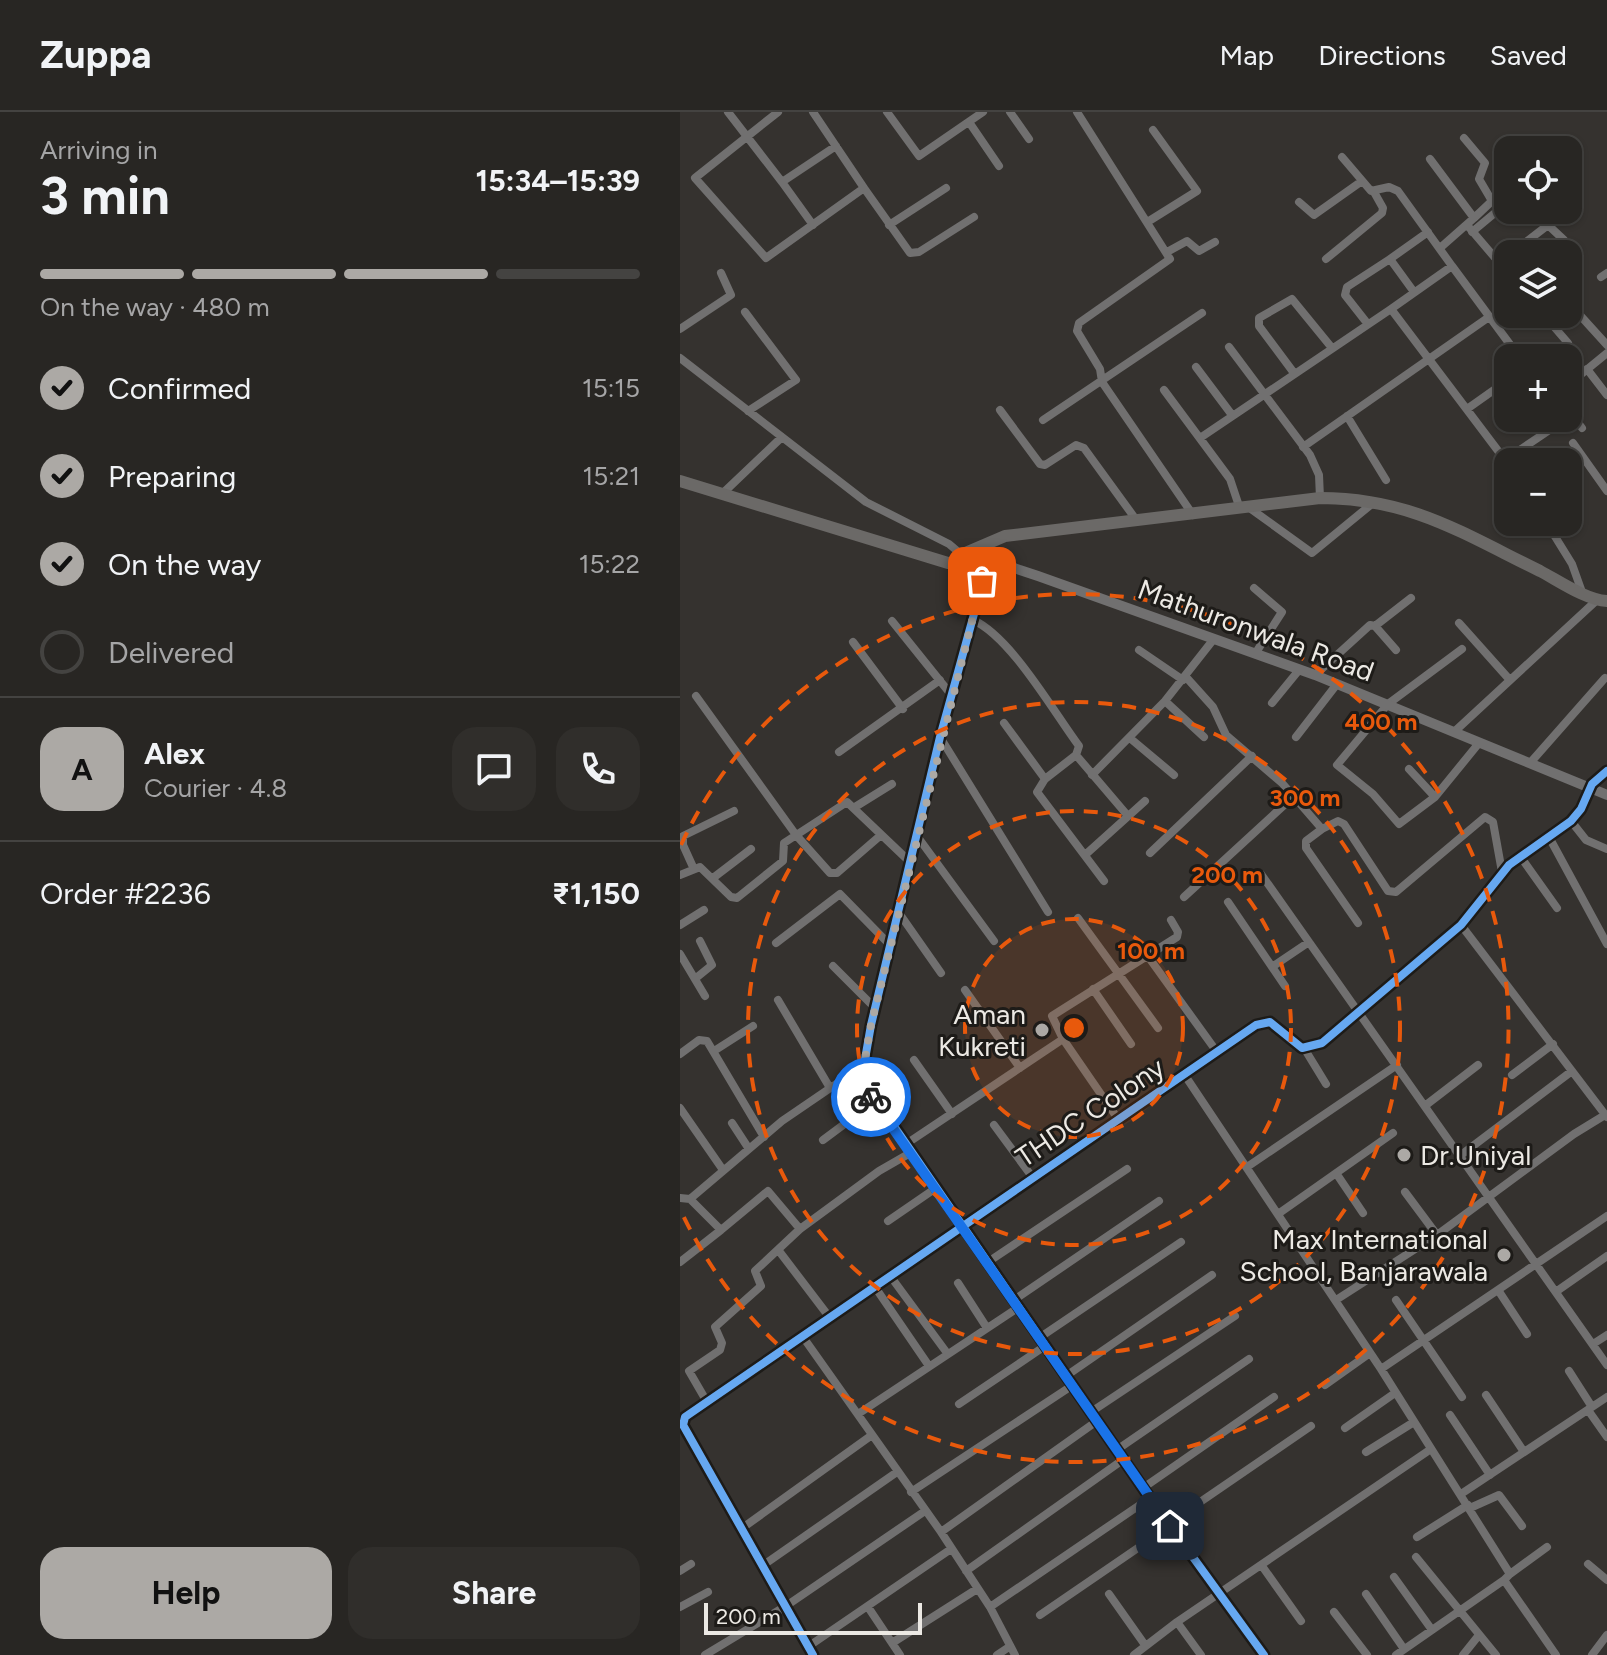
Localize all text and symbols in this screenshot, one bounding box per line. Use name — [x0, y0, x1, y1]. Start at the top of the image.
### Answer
text: Zuppa — [40, 32, 152, 78]
text: Map — [1220, 38, 1274, 72]
text: Directions — [1318, 38, 1446, 72]
text: Saved — [1490, 38, 1567, 72]
text: Arriving in — [40, 134, 158, 166]
map controls — [1494, 136, 1582, 536]
button: locate — [1494, 136, 1582, 224]
text: 15:34–15:39 — [476, 162, 640, 199]
text: 3 min — [40, 165, 170, 227]
button: layers — [1494, 240, 1582, 328]
text: On the way · 480 m — [40, 291, 270, 323]
button: + — [1494, 344, 1582, 432]
icon: check — [40, 366, 84, 410]
text: Confirmed — [108, 370, 251, 407]
text: 15:15 — [582, 372, 640, 404]
button: − — [1494, 448, 1582, 536]
icon: check — [40, 454, 84, 498]
text: Preparing — [108, 458, 236, 495]
text: 15:21 — [582, 460, 640, 492]
icon: check — [40, 542, 84, 586]
text: On the way — [108, 546, 261, 583]
pin — [948, 547, 1016, 615]
text: 15:22 — [579, 548, 640, 580]
icon: bag — [960, 559, 1004, 603]
street label: Mathuronwala Road — [1133, 572, 1379, 688]
text: Delivered — [108, 634, 234, 671]
text: 400 m — [1345, 707, 1417, 736]
button: chat — [452, 727, 536, 811]
button: phone — [556, 727, 640, 811]
text: Alex — [144, 735, 205, 772]
text: A — [71, 751, 93, 788]
text: Courier · 4.8 — [144, 772, 287, 804]
text: 300 m — [1269, 783, 1341, 812]
text: 200 m — [1191, 860, 1263, 889]
text: Order #2236 — [40, 875, 211, 912]
text: ₹1,150 — [552, 875, 640, 912]
text: 100 m — [1117, 936, 1185, 965]
place label: Aman Kukreti — [938, 997, 1026, 1063]
centre of rings — [1060, 1014, 1088, 1042]
marker: Aman Kukreti — [1033, 1021, 1051, 1039]
street label: THDC Colony — [1009, 1050, 1171, 1174]
courier — [831, 1057, 911, 1137]
icon: bike — [849, 1075, 893, 1119]
place label: Dr.Uniyal — [1420, 1138, 1531, 1172]
marker: Dr.Uniyal — [1395, 1146, 1413, 1164]
place label: Max International School, Banjarawala — [1239, 1222, 1488, 1288]
marker: Max International School, Banjarawala — [1495, 1246, 1513, 1264]
pin — [1136, 1492, 1204, 1560]
icon: home — [1148, 1504, 1192, 1548]
button: Help — [40, 1547, 332, 1639]
button: Share — [348, 1547, 640, 1639]
scale bar — [704, 1599, 922, 1635]
text: 200 m — [716, 1603, 781, 1630]

